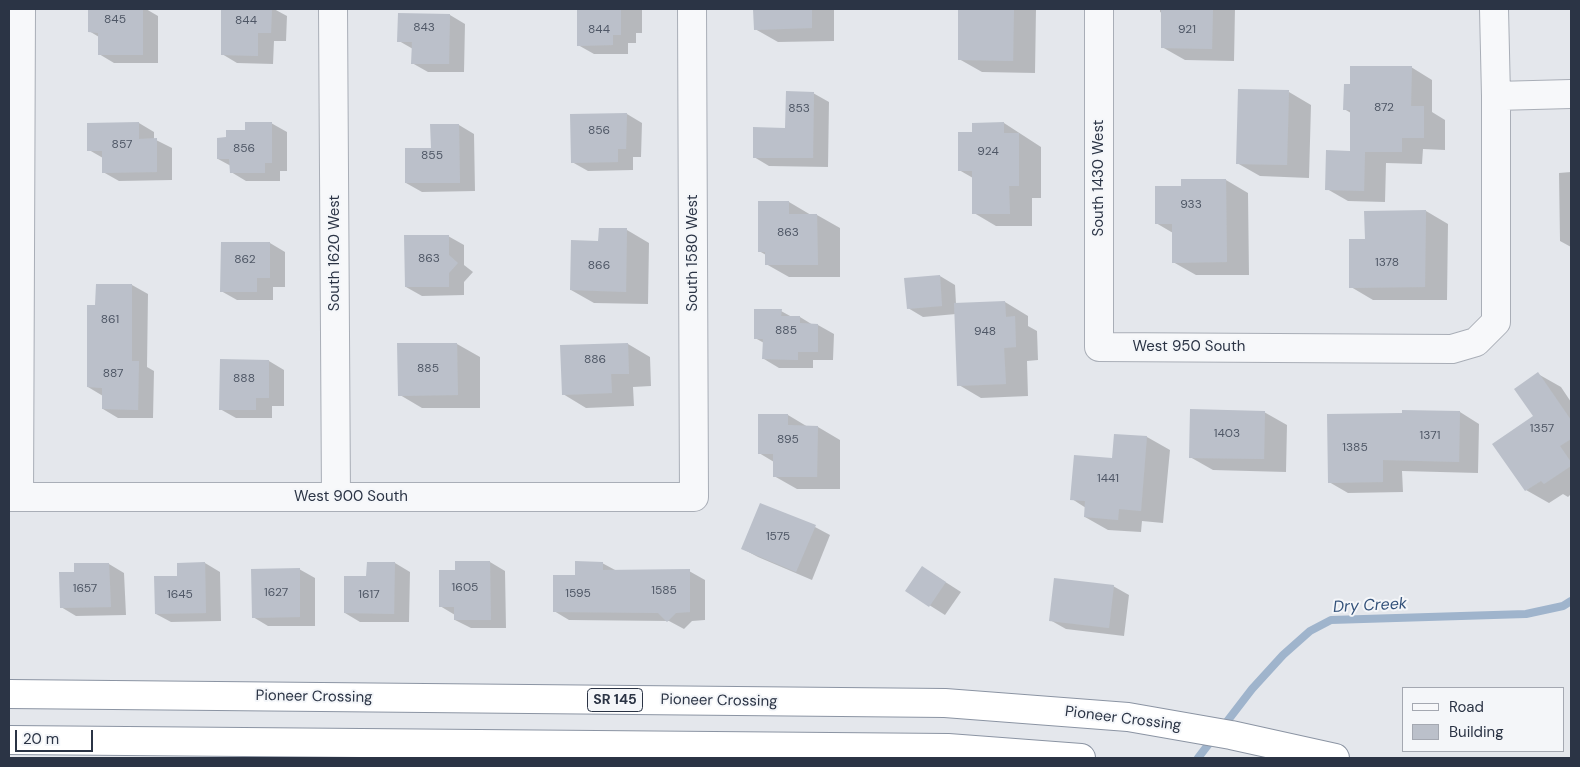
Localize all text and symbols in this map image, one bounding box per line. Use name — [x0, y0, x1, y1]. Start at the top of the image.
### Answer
house number: 845 — [104, 13, 126, 27]
house number: 844 — [235, 14, 257, 28]
house number: 843 — [413, 21, 435, 35]
house number: 844 — [588, 23, 610, 37]
house number: 921 — [1178, 23, 1196, 37]
house number: 872 — [1374, 101, 1394, 115]
house number: 853 — [788, 102, 810, 116]
street label: South 1430 West — [1090, 120, 1108, 236]
house number: 856 — [588, 124, 610, 138]
house number: 857 — [112, 138, 132, 152]
house number: 856 — [233, 142, 255, 156]
house number: 924 — [977, 145, 999, 159]
house number: 855 — [421, 149, 443, 163]
street label: South 1580 West — [684, 194, 702, 312]
street label: South 1620 West — [326, 195, 344, 311]
house number: 933 — [1180, 198, 1202, 212]
house number: 863 — [777, 226, 799, 240]
house number: 863 — [418, 252, 440, 266]
house number: 862 — [234, 253, 256, 267]
house number: 1378 — [1375, 256, 1399, 270]
house number: 866 — [588, 259, 610, 273]
house number: 861 — [101, 313, 119, 327]
house number: 885 — [775, 324, 797, 338]
house number: 948 — [974, 325, 996, 339]
street label: West 950 South — [1133, 338, 1245, 356]
house number: 886 — [584, 353, 606, 367]
house number: 885 — [417, 362, 439, 376]
house number: 887 — [103, 367, 123, 381]
house number: 888 — [233, 372, 255, 386]
house number: 1357 — [1530, 422, 1554, 436]
house number: 1403 — [1214, 427, 1240, 441]
house number: 1371 — [1420, 429, 1440, 443]
house number: 895 — [777, 433, 799, 447]
house number: 1385 — [1342, 441, 1368, 455]
house number: 1441 — [1097, 472, 1119, 486]
street label: West 900 South — [294, 488, 408, 506]
house number: 1575 — [766, 530, 790, 544]
house number: 1605 — [452, 581, 478, 595]
house number: 1657 — [73, 582, 97, 596]
house number: 1585 — [651, 584, 677, 598]
house number: 1627 — [264, 586, 288, 600]
house number: 1595 — [565, 587, 591, 601]
house number: 1645 — [167, 588, 193, 602]
house number: 1617 — [358, 588, 380, 602]
water label: Dry Creek — [1333, 594, 1407, 618]
street label: Pioneer Crossing — [255, 687, 373, 707]
legend — [1402, 687, 1565, 752]
road number: SR 145 — [588, 688, 642, 712]
street label: Pioneer Crossing — [660, 691, 778, 711]
text: Road — [1449, 697, 1484, 717]
street label: Pioneer Crossing — [1064, 703, 1182, 735]
scale bar — [18, 720, 95, 752]
text: Building — [1449, 722, 1504, 742]
text: 20 m — [23, 729, 59, 749]

